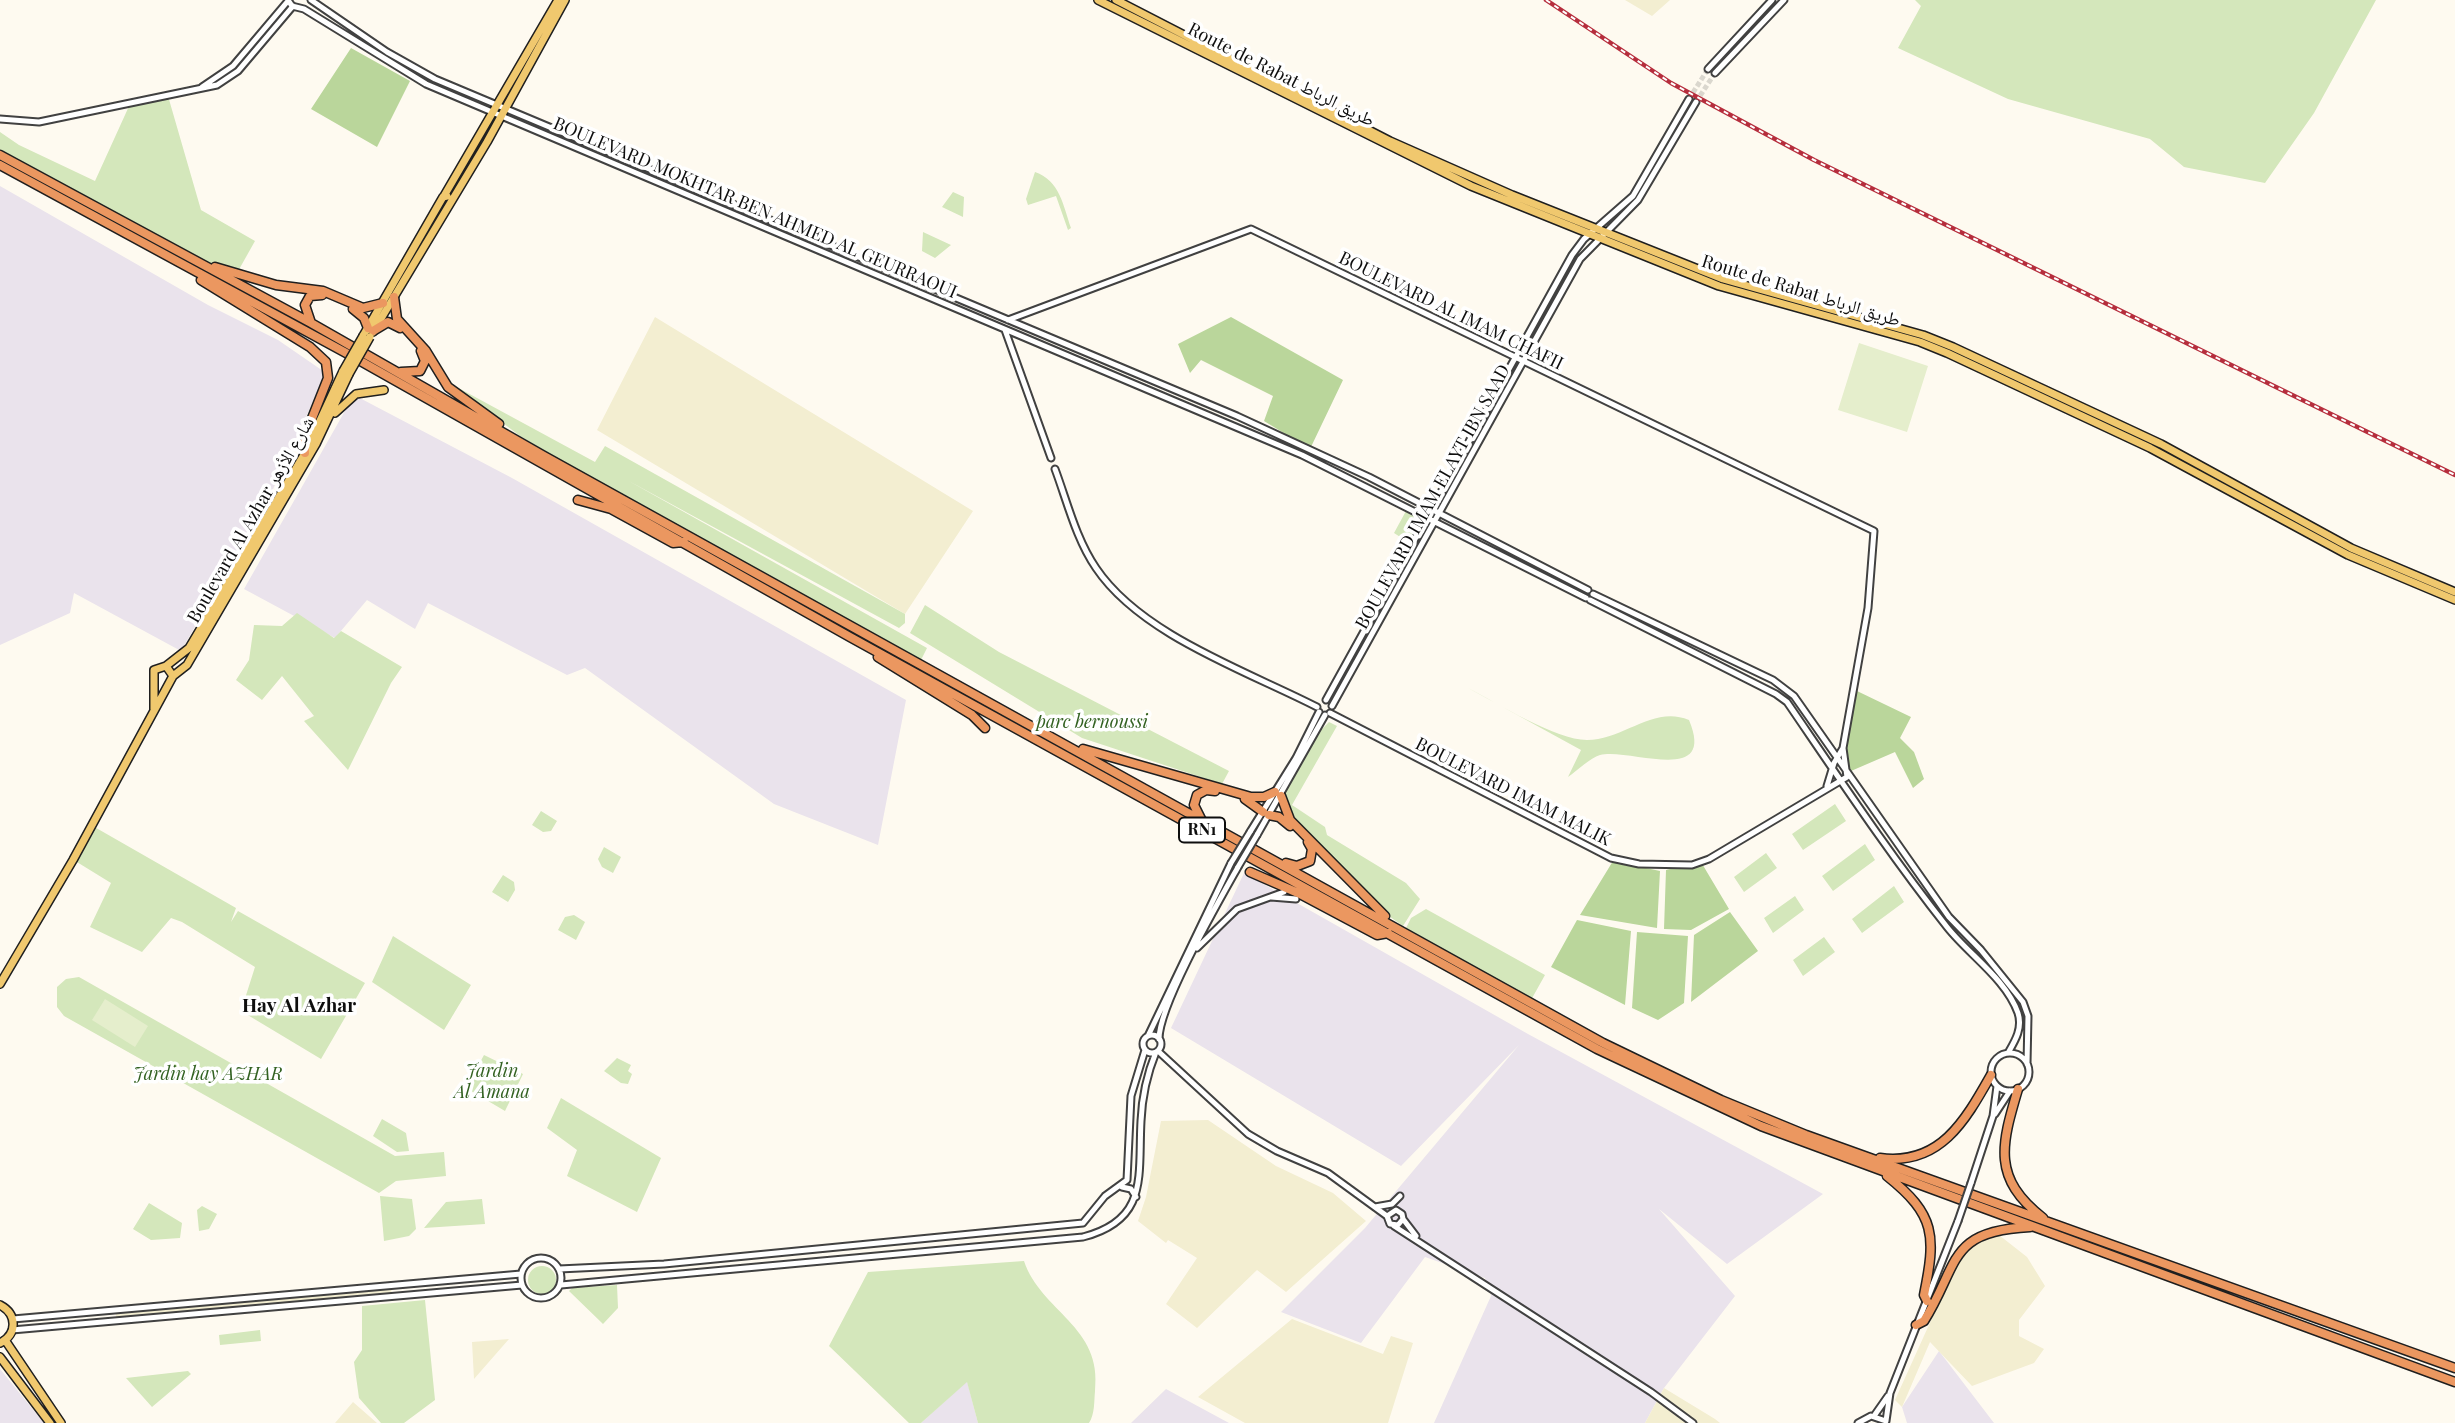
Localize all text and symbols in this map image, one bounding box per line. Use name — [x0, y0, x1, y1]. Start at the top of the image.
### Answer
street label: Route de Rabat طريق الرباط — [1184, 18, 1378, 132]
street label: BOULEVARD MOKHTAR BEN AHMED AL GEURRAOUI — [550, 113, 960, 303]
street label: BOULEVARD AL IMAM CHAFII — [1335, 247, 1567, 375]
street label: Route de Rabat طريق الرباط — [1699, 250, 1903, 332]
street label: BOULEVARD IMAM ELAYT IBN SAAD — [1351, 361, 1515, 633]
street label: Boulevard Al Azhar شارع الأزهر — [183, 413, 319, 627]
park label: parc bernoussi — [1036, 711, 1148, 733]
street label: BOULEVARD IMAM MALIK — [1412, 733, 1614, 851]
road number: RN1 — [1179, 818, 1225, 842]
district label: Hay Al Azhar — [242, 995, 356, 1017]
park label: Jardin Al Amana — [454, 1060, 530, 1102]
park label: Jardin hay AZHAR — [133, 1063, 283, 1085]

